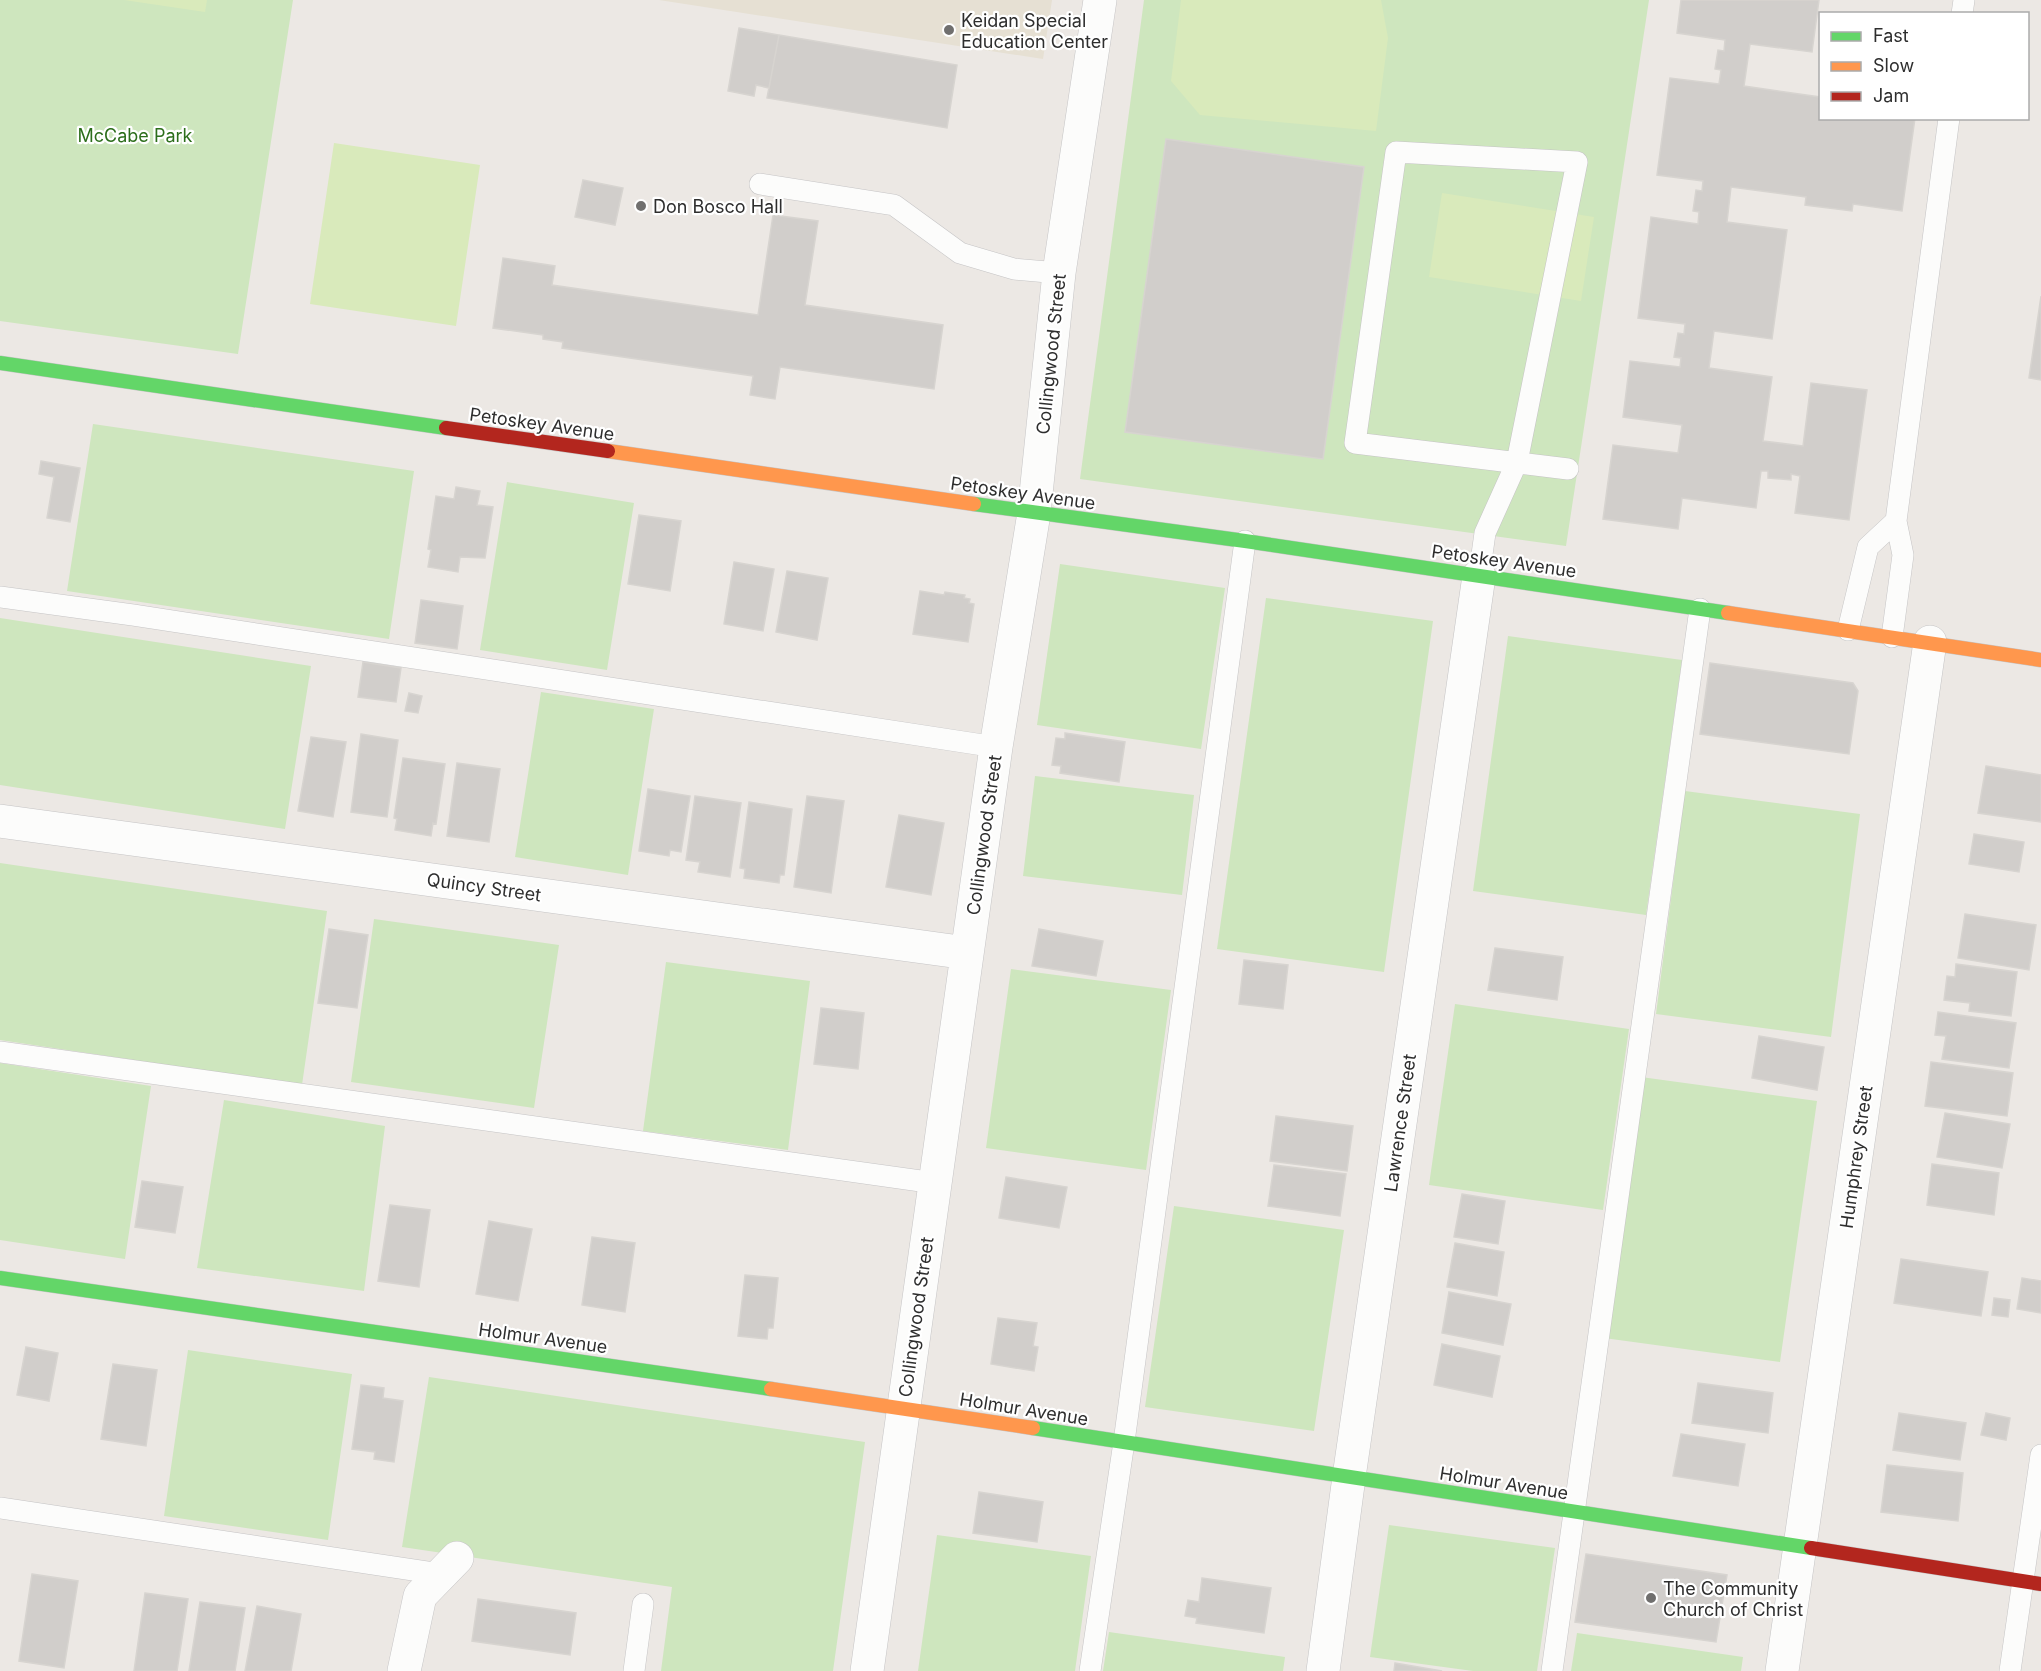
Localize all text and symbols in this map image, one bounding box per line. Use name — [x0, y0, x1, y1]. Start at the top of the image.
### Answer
place label: Keidan Special Education Center — [961, 10, 1108, 52]
legend — [1819, 12, 2029, 120]
marker: Keidan Special Education Center — [942, 23, 956, 37]
text: Fast — [1873, 25, 1909, 46]
text: Slow — [1873, 55, 1914, 76]
text: Jam — [1873, 85, 1909, 106]
park label: McCabe Park — [78, 125, 193, 146]
place label: Don Bosco Hall — [653, 196, 783, 217]
marker: Don Bosco Hall — [634, 199, 648, 213]
street label: Collingwood Street — [1032, 272, 1070, 435]
street label: Petoskey Avenue — [468, 403, 616, 445]
street label: Petoskey Avenue — [949, 472, 1097, 514]
street label: Petoskey Avenue — [1430, 540, 1578, 582]
street label: Collingwood Street — [962, 753, 1006, 916]
street label: Quincy Street — [425, 869, 543, 905]
street label: Lawrence Street — [1380, 1052, 1420, 1193]
street label: Humphrey Street — [1836, 1084, 1876, 1230]
street label: Collingwood Street — [894, 1235, 938, 1398]
street label: Holmur Avenue — [477, 1319, 609, 1357]
street label: Holmur Avenue — [958, 1388, 1090, 1430]
street label: Holmur Avenue — [1438, 1462, 1570, 1504]
place label: The Community Church of Christ — [1663, 1578, 1803, 1620]
marker: The Community Church of Christ — [1644, 1591, 1658, 1605]

